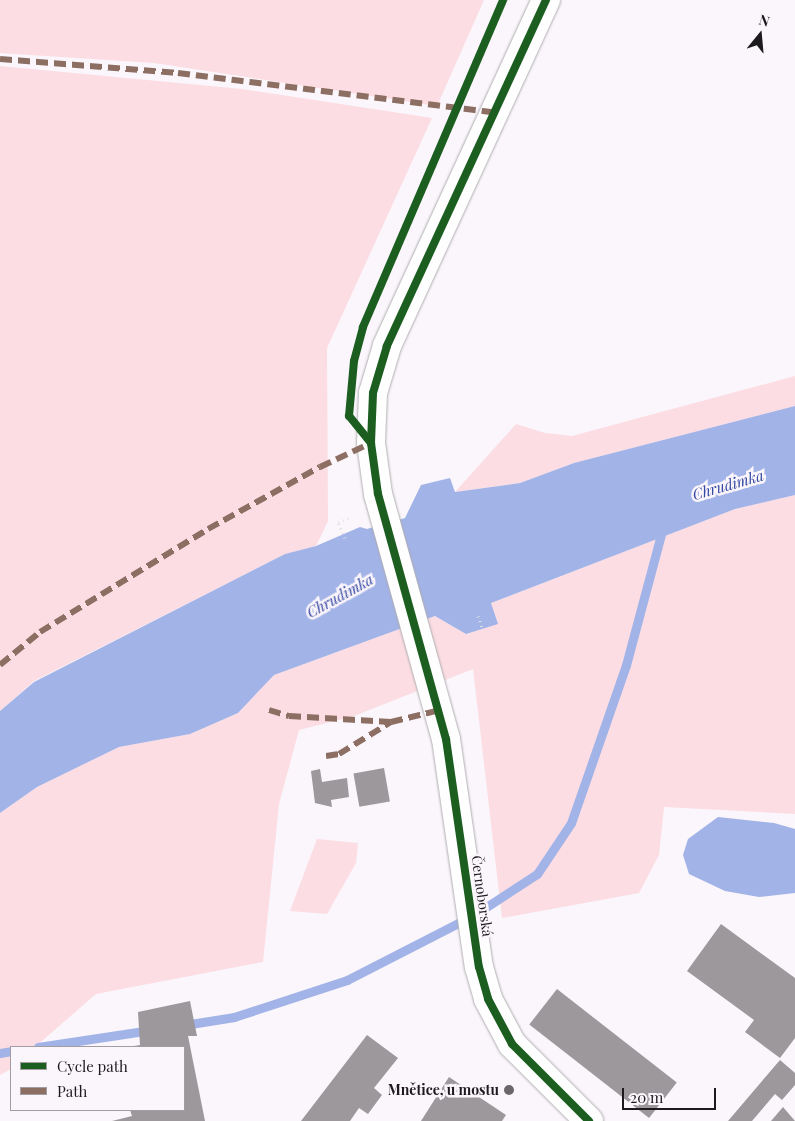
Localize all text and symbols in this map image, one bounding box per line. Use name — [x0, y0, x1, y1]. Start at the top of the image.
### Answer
north arrow — [735, 10, 785, 60]
text: N — [757, 10, 772, 31]
water label: Chrudimka — [690, 466, 766, 504]
water label: Chrudimka — [304, 570, 376, 622]
street label: Černoborská — [468, 854, 496, 938]
legend — [10, 1046, 185, 1111]
text: Cycle path — [57, 1056, 128, 1076]
scale bar — [625, 1078, 719, 1110]
text: Path — [57, 1081, 87, 1101]
place label: Mnětice, u mostu — [388, 1082, 499, 1098]
marker: Mnětice, u mostu — [503, 1084, 515, 1096]
text: 20 m — [630, 1087, 663, 1107]

